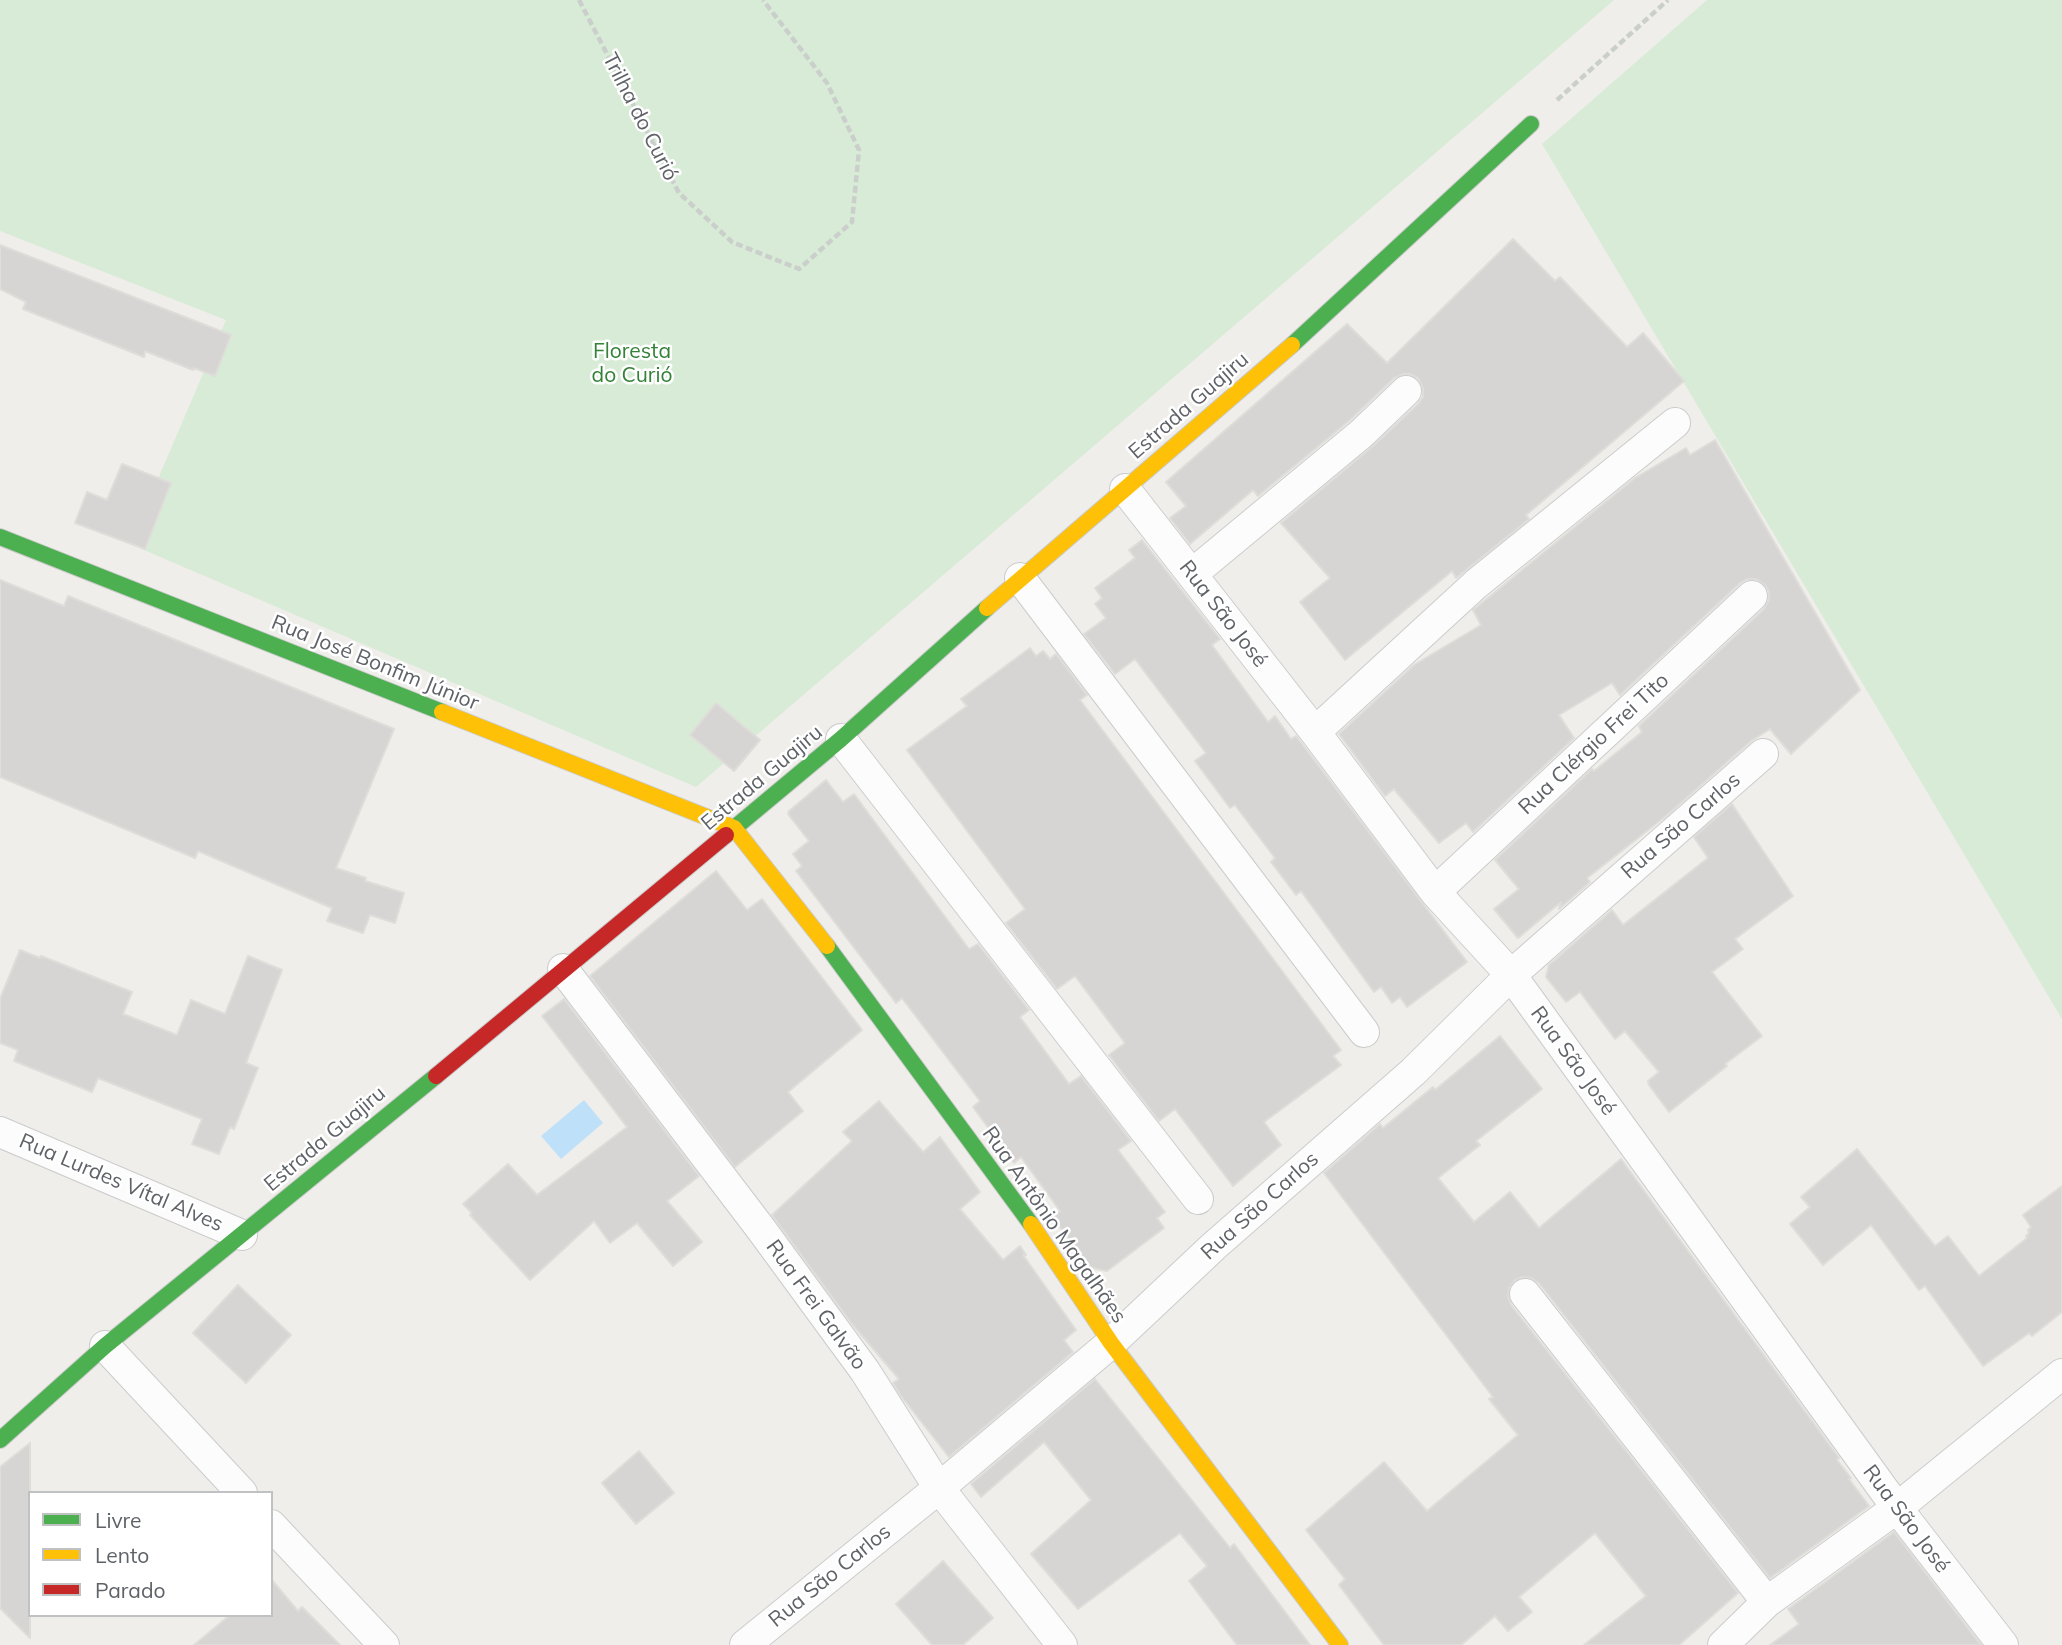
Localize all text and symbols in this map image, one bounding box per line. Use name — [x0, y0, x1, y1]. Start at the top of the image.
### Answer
street label: Trilha do Curió — [597, 49, 683, 185]
park label: Floresta do Curió — [592, 339, 672, 389]
street label: Estrada Guajiru — [1124, 347, 1254, 465]
street label: Rua São José — [1173, 556, 1273, 672]
street label: Rua José Bonfim Júnior — [268, 610, 482, 716]
street label: Rua Clérgio Frei Tito — [1514, 668, 1674, 820]
street label: Estrada Guajiru — [696, 720, 828, 836]
street label: Rua São Carlos — [1616, 767, 1746, 885]
street label: Rua São José — [1525, 1002, 1621, 1120]
street label: Estrada Guajiru — [259, 1081, 391, 1197]
street label: Rua Antônio Magalhães — [977, 1122, 1131, 1328]
street label: Rua Lurdes Vítal Alves — [15, 1129, 227, 1237]
street label: Rua São Carlos — [1196, 1147, 1324, 1265]
street label: Rua Frei Galvão — [760, 1235, 872, 1375]
street label: Rua São José — [1857, 1460, 1955, 1578]
legend — [28, 1491, 273, 1617]
text: Livre — [95, 1507, 142, 1533]
street label: Rua São Carlos — [764, 1519, 896, 1633]
text: Lento — [95, 1542, 149, 1568]
text: Parado — [95, 1577, 165, 1603]

